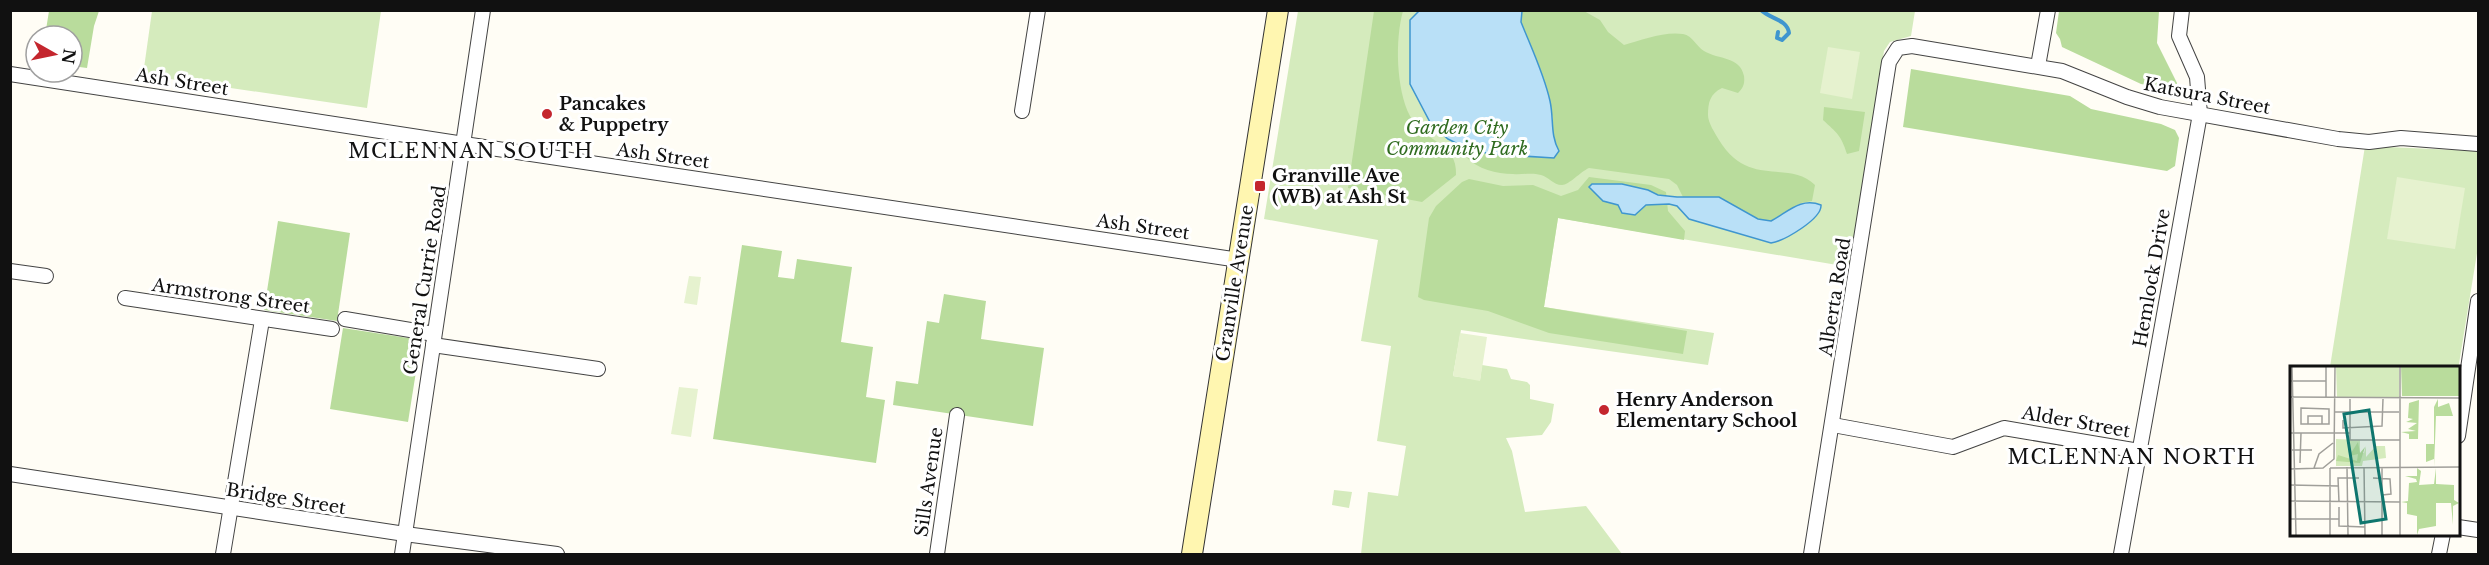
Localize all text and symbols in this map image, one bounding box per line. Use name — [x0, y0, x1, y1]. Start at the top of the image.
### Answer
north arrow — [24, 24, 84, 84]
text: N — [58, 47, 80, 65]
street label: Ash Street — [133, 64, 230, 100]
street label: Katsura Street — [2142, 73, 2272, 119]
place label: Pancakes & Puppetry — [559, 93, 669, 136]
marker: Pancakes & Puppetry — [540, 107, 554, 121]
park label: Garden City Community Park — [1386, 117, 1528, 160]
street label: Ash Street — [614, 138, 711, 173]
district label: MCLENNAN SOUTH — [348, 139, 594, 163]
place label: Granville Ave (WB) at Ash St — [1272, 165, 1406, 208]
marker: Granville Ave (WB) at Ash St — [1253, 179, 1267, 193]
street label: General Currie Road — [399, 184, 451, 376]
street label: Granville Avenue — [1212, 203, 1258, 363]
street label: Hemlock Drive — [2129, 207, 2175, 349]
street label: Ash Street — [1094, 209, 1191, 244]
street label: Alberta Road — [1815, 236, 1855, 359]
street label: Armstrong Street — [150, 274, 312, 318]
inset map — [2290, 366, 2459, 535]
place label: Henry Anderson Elementary School — [1616, 389, 1798, 432]
street label: Alder Street — [2019, 401, 2132, 442]
marker: Henry Anderson Elementary School — [1597, 403, 1611, 417]
street label: Sills Avenue — [910, 426, 948, 538]
district label: MCLENNAN NORTH — [2007, 445, 2257, 469]
street label: Bridge Street — [225, 479, 348, 519]

